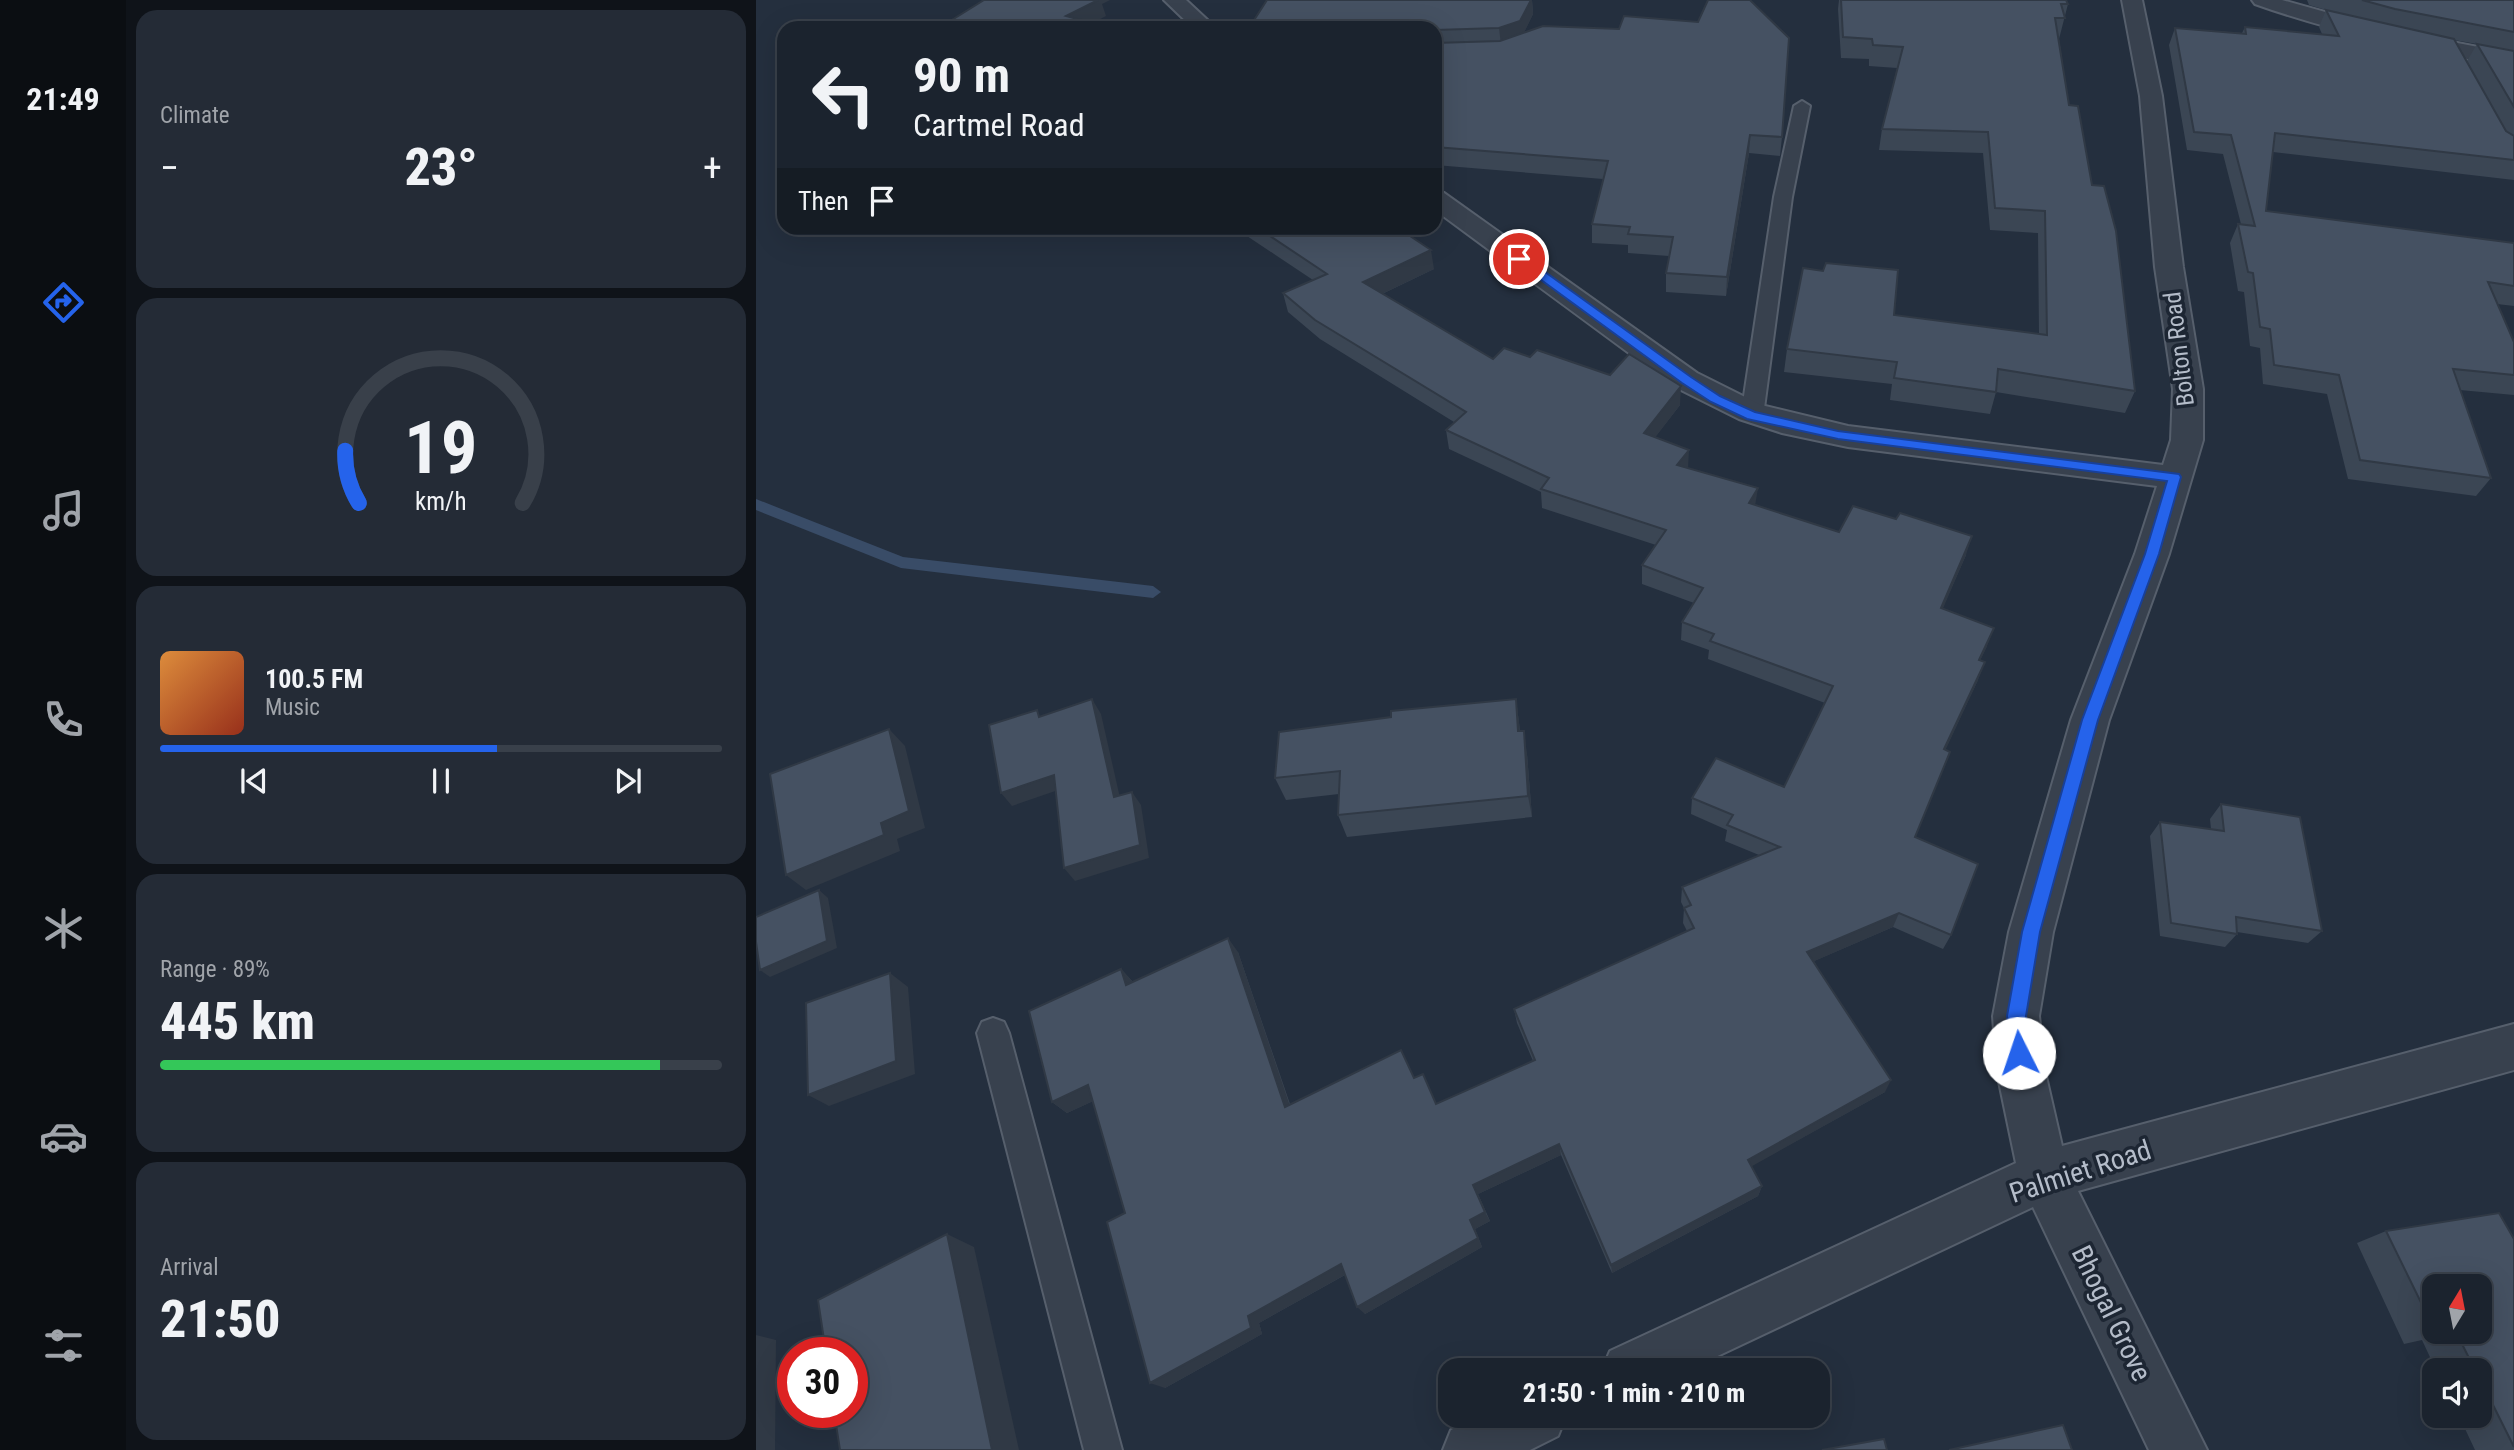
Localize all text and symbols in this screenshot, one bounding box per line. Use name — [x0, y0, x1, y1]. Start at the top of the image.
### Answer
text: 90 m — [913, 47, 1010, 104]
icon: left — [798, 49, 889, 140]
text: 21:49 — [26, 80, 100, 118]
text: Climate — [160, 102, 230, 129]
text: Cartmel Road — [913, 106, 1085, 144]
text: 23° — [404, 137, 478, 198]
text: − — [160, 146, 179, 190]
text: + — [703, 146, 722, 190]
icon: arrive — [863, 182, 901, 220]
text: Then — [798, 186, 849, 216]
pin — [1489, 229, 1549, 289]
icon: arrive — [1500, 240, 1538, 278]
icon: directions — [39, 278, 88, 327]
street label: Bolton Road — [2158, 290, 2200, 408]
text: 19 — [404, 405, 478, 491]
icon: music — [39, 486, 88, 535]
text: km/h — [415, 487, 467, 516]
text: 100.5 FM — [265, 664, 363, 694]
text: Music — [265, 694, 320, 721]
icon: phone — [39, 695, 88, 744]
icon: previous — [235, 762, 273, 800]
icon: pause — [422, 762, 460, 800]
icon: next — [609, 762, 647, 800]
icon: climate — [39, 904, 88, 953]
text: Range · 89% — [160, 956, 270, 983]
text: 445 km — [160, 991, 315, 1052]
position arrow — [1982, 1016, 2056, 1090]
icon: car — [39, 1112, 88, 1161]
street label: Palmiet Road — [2005, 1133, 2155, 1210]
street label: Bhogal Grove — [2065, 1240, 2158, 1386]
text: Arrival — [160, 1254, 219, 1281]
north arrow — [2422, 1274, 2492, 1344]
map controls — [2422, 1274, 2492, 1428]
text: 21:50 — [160, 1289, 280, 1350]
icon: filters — [39, 1321, 88, 1370]
speed limit sign: 30 — [777, 1337, 868, 1428]
button: sound — [2422, 1358, 2492, 1428]
text: 21:50 · 1 min · 210 m — [1523, 1378, 1745, 1408]

